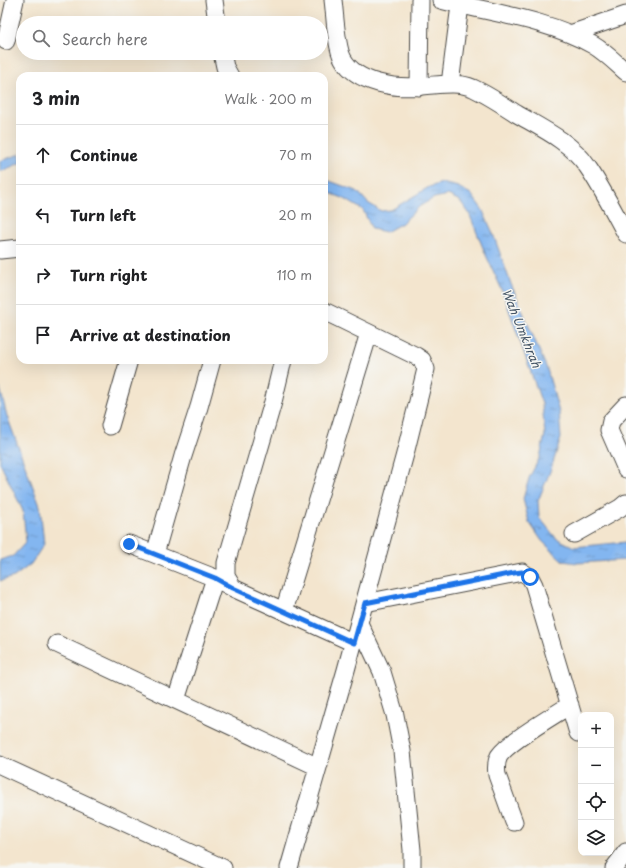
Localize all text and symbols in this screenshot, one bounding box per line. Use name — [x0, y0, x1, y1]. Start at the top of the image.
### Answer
search box — [16, 16, 328, 60]
icon: search — [30, 27, 52, 49]
text: Search here — [62, 27, 148, 50]
text: 3 min — [32, 85, 80, 111]
text: Walk · 200 m — [224, 89, 312, 108]
text: Continue — [70, 143, 138, 166]
icon: ahead — [32, 144, 54, 166]
text: 70 m — [279, 145, 312, 164]
text: Turn left — [70, 203, 136, 226]
icon: left — [32, 204, 54, 226]
text: 20 m — [278, 205, 312, 224]
text: Turn right — [70, 263, 147, 286]
icon: right — [32, 264, 54, 286]
text: 110 m — [277, 265, 312, 284]
water label: Wah Umkhrah — [498, 286, 546, 371]
text: Arrive at destination — [70, 323, 231, 346]
icon: arrive — [32, 324, 54, 346]
route end — [120, 535, 138, 553]
route start — [521, 568, 539, 586]
map controls — [578, 712, 614, 856]
button: + — [578, 712, 614, 748]
button: − — [578, 748, 614, 784]
button: locate — [578, 784, 614, 820]
button: layers — [578, 820, 614, 856]

